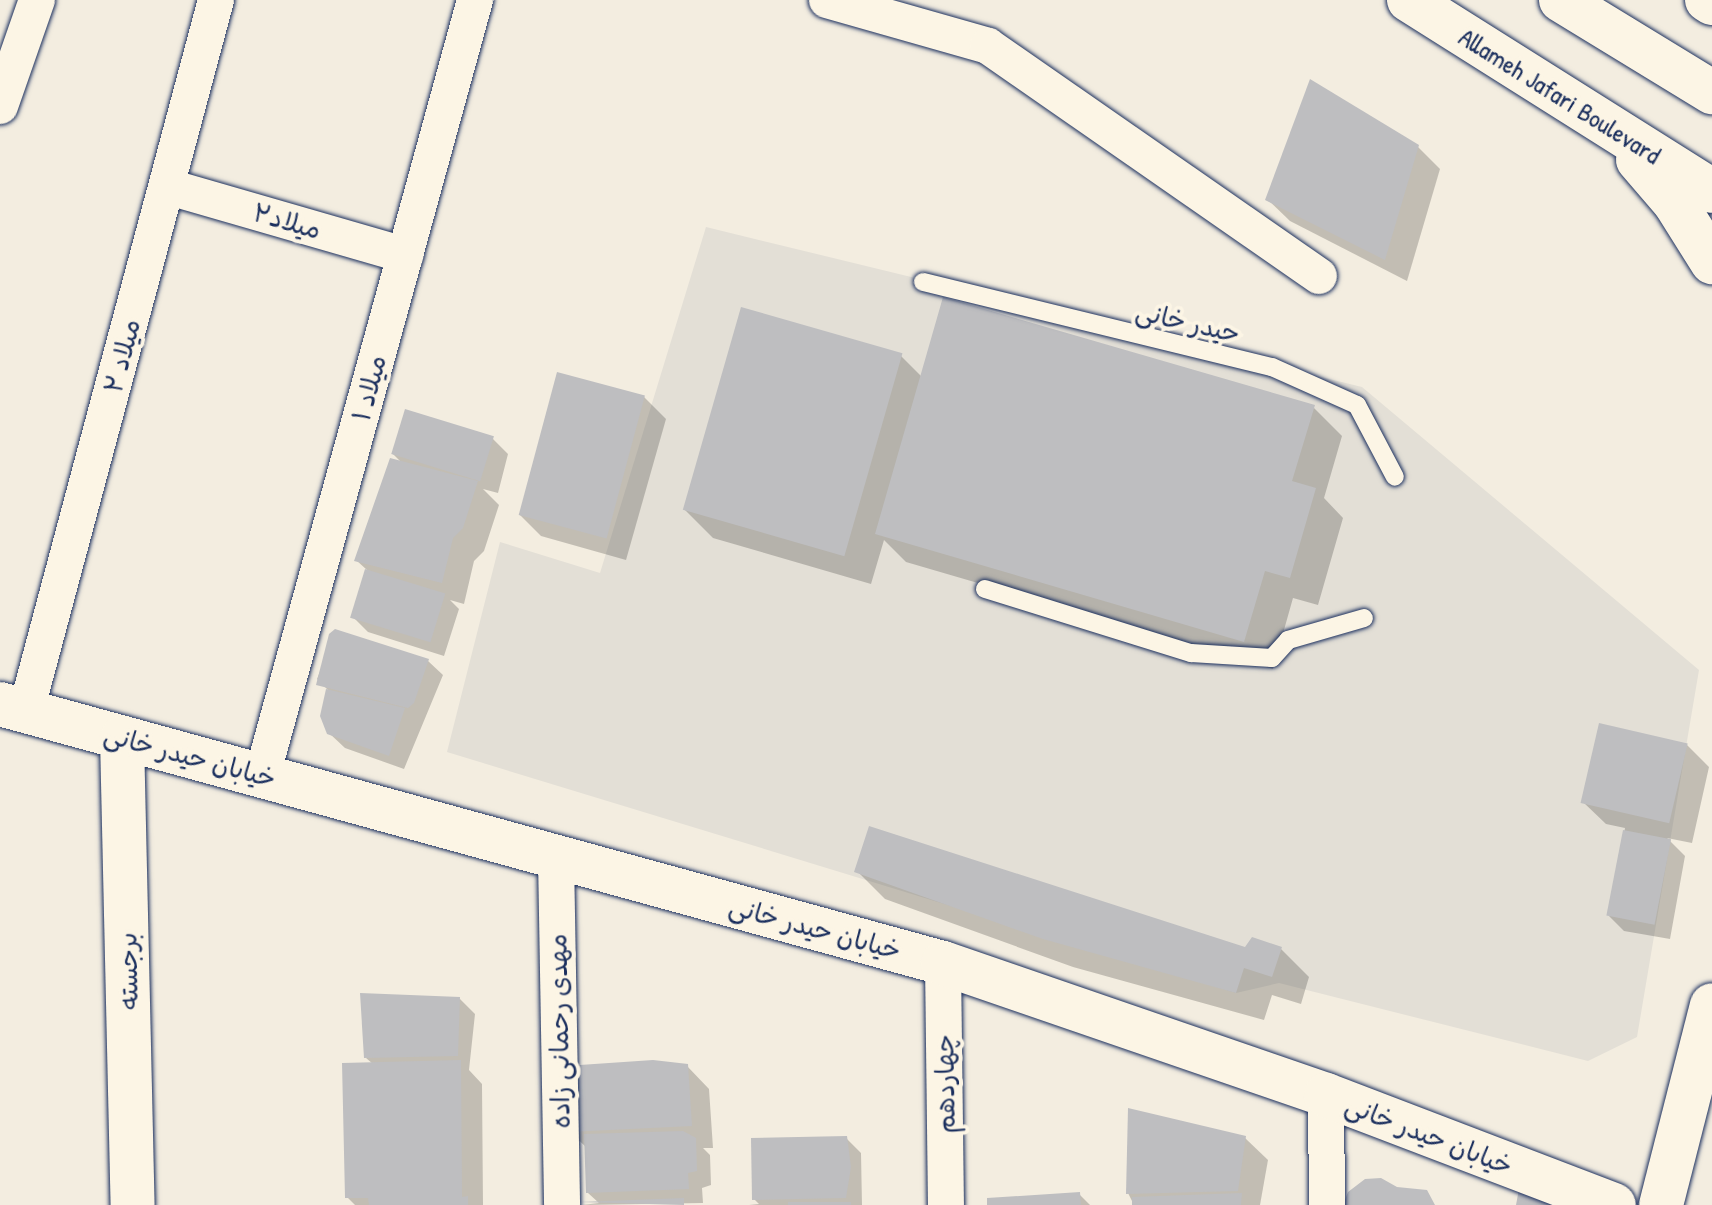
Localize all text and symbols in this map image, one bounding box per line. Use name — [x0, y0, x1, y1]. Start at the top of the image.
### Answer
street label: Allameh Jafari Boulevard — [1453, 21, 1667, 171]
street label: میلاد۲ — [249, 196, 325, 246]
street label: حیدر خانی — [1133, 295, 1243, 349]
street label: میلاد ۲ — [97, 316, 147, 396]
street label: میلاد ۱ — [345, 352, 393, 424]
street label: خیابان حیدر خانی — [101, 718, 279, 794]
street label: خیابان حیدر خانی — [726, 890, 904, 966]
street label: برجسته — [112, 932, 144, 1010]
street label: مهدی رحمانی زاده — [542, 933, 576, 1129]
street label: چهاردهم — [929, 1034, 961, 1134]
street label: خیابان حیدر خانی — [1341, 1089, 1517, 1181]

